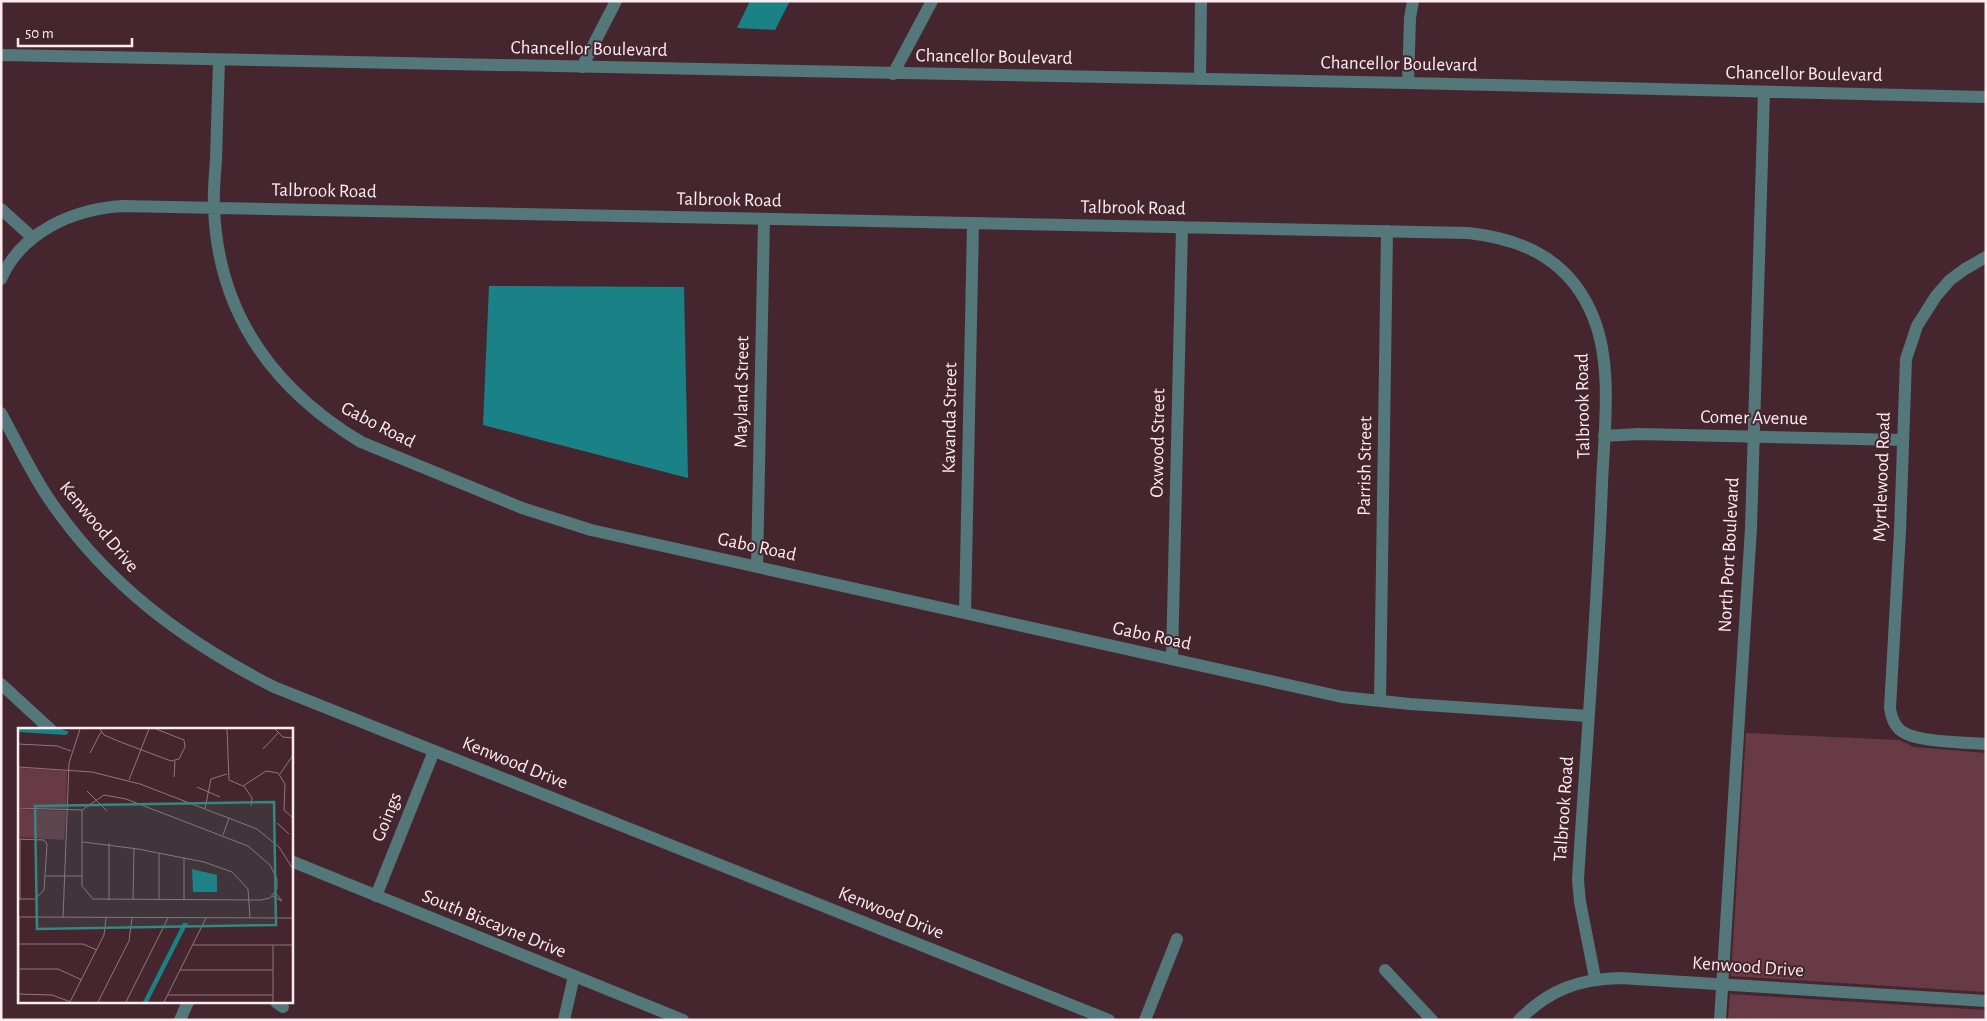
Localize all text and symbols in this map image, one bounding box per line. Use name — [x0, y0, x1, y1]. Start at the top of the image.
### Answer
scale bar — [18, 15, 131, 47]
text: 50 m — [25, 26, 54, 41]
street label: Chancellor Boulevard — [510, 38, 668, 60]
street label: Chancellor Boulevard — [915, 46, 1073, 68]
street label: Chancellor Boulevard — [1320, 53, 1478, 75]
street label: Chancellor Boulevard — [1725, 63, 1883, 85]
street label: Talbrook Road — [271, 181, 377, 201]
street label: Talbrook Road — [676, 190, 782, 210]
street label: Talbrook Road — [1080, 198, 1186, 218]
street label: Mayland Street — [732, 336, 752, 448]
street label: Talbrook Road — [1573, 353, 1593, 459]
street label: Kavanda Street — [940, 362, 960, 474]
street label: Oxwood Street — [1148, 388, 1168, 498]
street label: Gabo Road — [338, 398, 418, 452]
street label: Comer Avenue — [1700, 408, 1808, 428]
street label: Myrtlewood Road — [1870, 411, 1894, 542]
street label: Parrish Street — [1355, 416, 1375, 516]
street label: North Port Boulevard — [1715, 477, 1743, 633]
street label: Kenwood Drive — [56, 478, 142, 576]
street label: Gabo Road — [716, 529, 798, 565]
street label: Gabo Road — [1111, 618, 1193, 654]
inset map — [18, 728, 292, 1004]
street label: Kenwood Drive — [460, 733, 570, 793]
street label: Talbrook Road — [1551, 756, 1577, 862]
street label: Goings — [369, 790, 405, 844]
street label: Kenwood Drive — [836, 883, 946, 943]
street label: South Biscayne Drive — [419, 886, 569, 962]
street label: Kenwood Drive — [1692, 954, 1804, 980]

